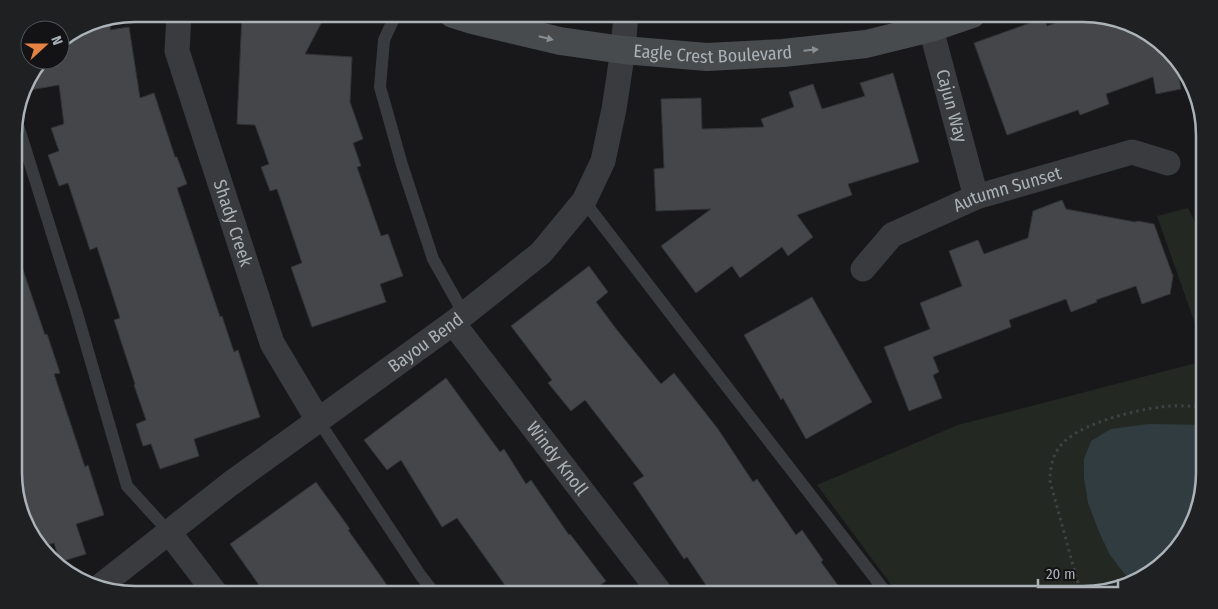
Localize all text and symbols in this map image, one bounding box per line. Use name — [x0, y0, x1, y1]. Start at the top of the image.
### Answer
north arrow — [20, 20, 70, 70]
text: N — [47, 34, 66, 47]
one-way arrow — [539, 34, 554, 42]
street label: Eagle Crest Boulevard — [633, 40, 793, 68]
one-way arrow — [803, 45, 819, 53]
street label: Cajun Way — [931, 67, 972, 145]
street label: Autumn Sunset — [950, 162, 1064, 217]
street label: Shady Creek — [209, 177, 258, 270]
street label: Bayou Bend — [384, 308, 468, 377]
street label: Windy Knoll — [522, 417, 593, 500]
scale bar — [1038, 556, 1118, 588]
text: 20 m — [1046, 565, 1076, 583]

